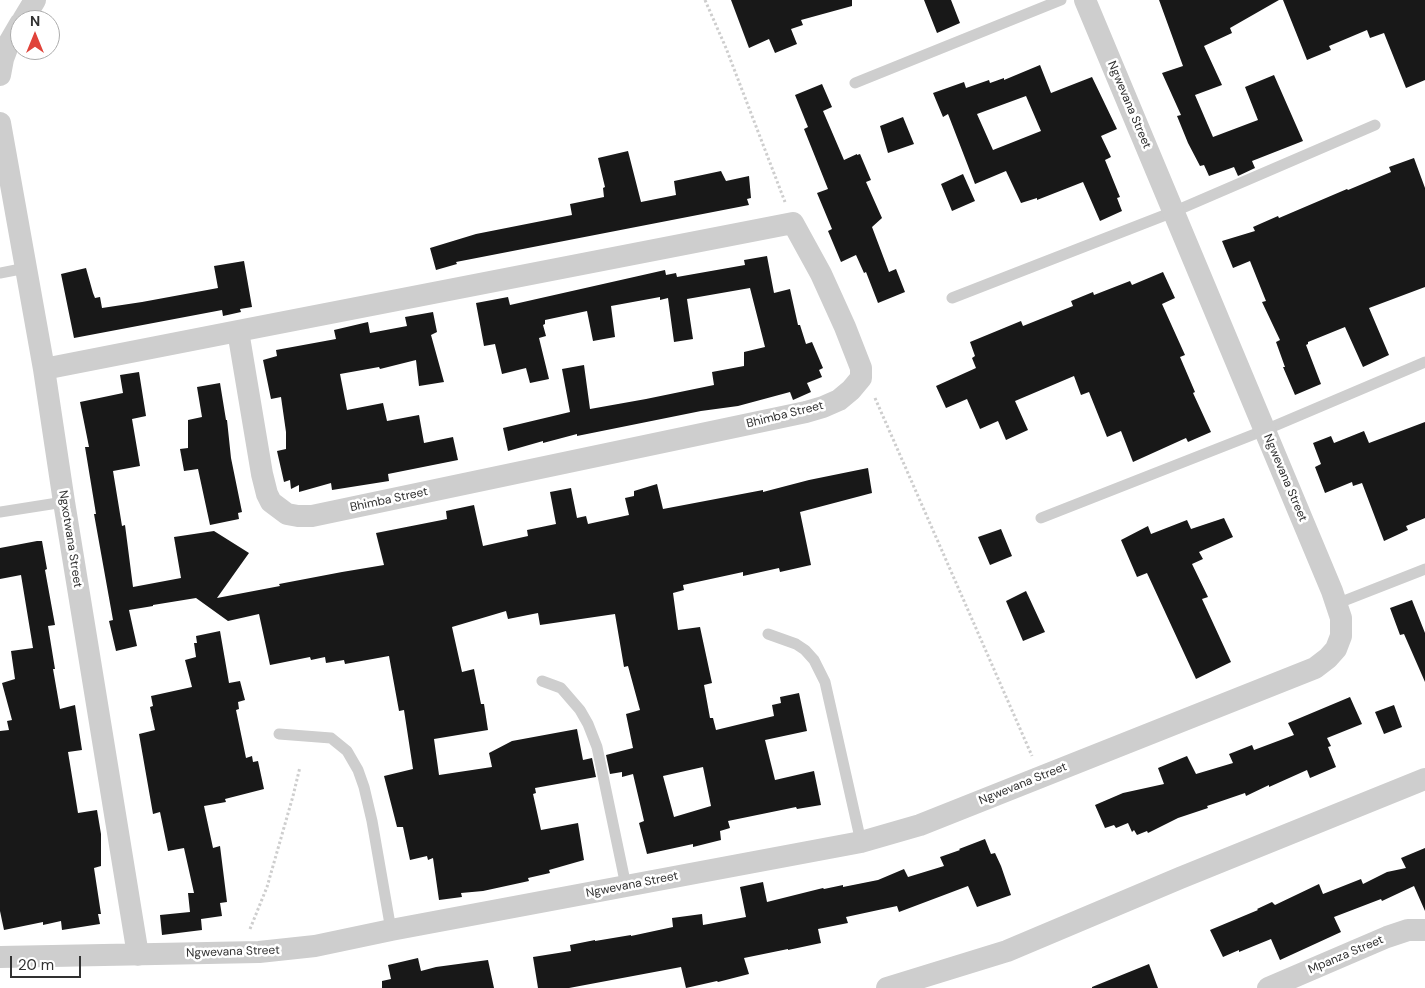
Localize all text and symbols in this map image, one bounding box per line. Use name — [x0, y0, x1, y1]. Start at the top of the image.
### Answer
north arrow — [10, 10, 60, 60]
text: N — [30, 12, 40, 30]
street label: Ngwevana Street — [1104, 59, 1154, 151]
street label: Bhimba Street — [745, 398, 825, 432]
street label: Ngwevana Street — [1260, 432, 1310, 524]
street label: Bhimba Street — [349, 485, 429, 515]
street label: Ngxotwana Street — [55, 489, 85, 589]
street label: Ngwevana Street — [977, 760, 1069, 808]
street label: Ngwevana Street — [585, 869, 679, 901]
street label: Mpanza Street — [1306, 933, 1386, 977]
street label: Ngwevana Street — [186, 943, 280, 961]
scale bar — [12, 946, 84, 978]
text: 20 m — [18, 955, 54, 975]

